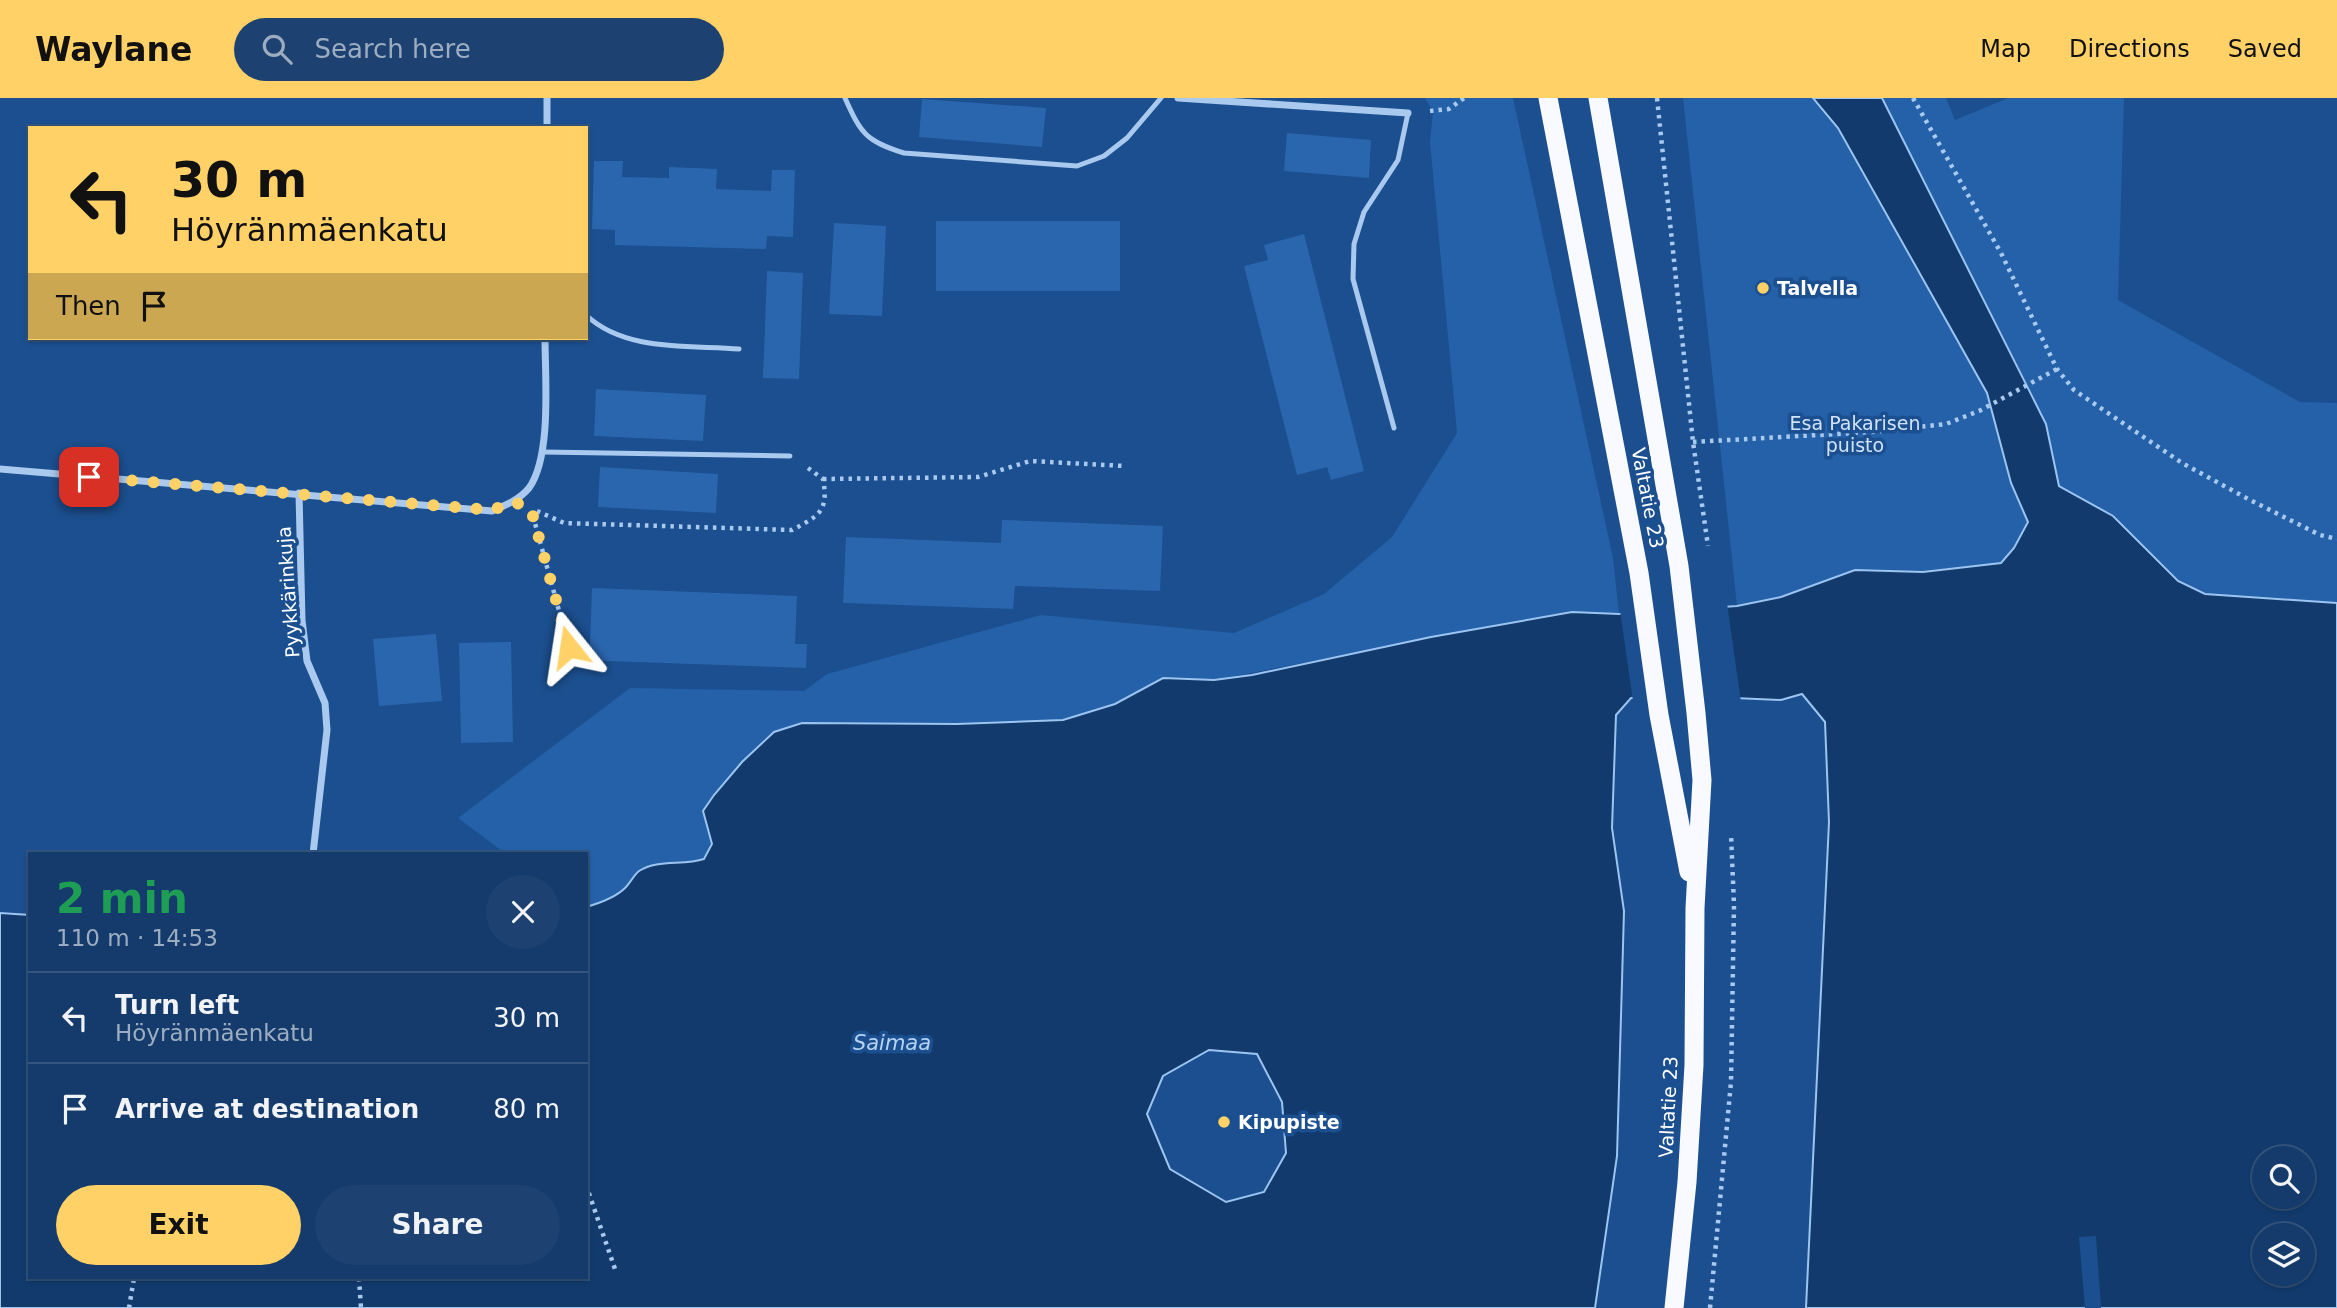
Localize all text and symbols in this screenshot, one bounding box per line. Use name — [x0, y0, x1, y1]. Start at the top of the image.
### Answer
search box — [234, 18, 724, 81]
text: Waylane — [35, 30, 192, 69]
icon: search — [258, 30, 296, 68]
text: Search here — [314, 34, 471, 64]
text: Map — [1980, 35, 2031, 63]
text: Directions — [2069, 35, 2190, 63]
text: Saved — [2228, 35, 2302, 63]
text: 30 m — [171, 152, 307, 209]
icon: left — [56, 154, 147, 245]
text: Höyränmäenkatu — [171, 211, 448, 249]
place label: Talvella — [1777, 277, 1858, 299]
marker: Talvella — [1755, 280, 1771, 296]
icon: arrive — [135, 287, 173, 325]
text: Then — [56, 291, 121, 321]
park label: Esa Pakarisen puisto — [1790, 412, 1920, 456]
street label: Valtatie 23 — [1627, 446, 1669, 550]
pin — [59, 447, 119, 507]
icon: arrive — [70, 458, 108, 496]
street label: Pyykkärinkuja — [272, 526, 304, 658]
position arrow — [532, 610, 606, 684]
text: 2 min — [56, 874, 188, 923]
button: close — [486, 875, 560, 949]
text: 110 m · 14:53 — [56, 925, 218, 951]
text: Turn left — [115, 990, 239, 1020]
icon: left — [56, 999, 94, 1037]
text: 30 m — [493, 1003, 560, 1033]
text: Höyränmäenkatu — [115, 1020, 314, 1046]
water label: Saimaa — [853, 1031, 931, 1055]
street label: Valtatie 23 — [1654, 1055, 1682, 1159]
icon: arrive — [56, 1090, 94, 1128]
text: Arrive at destination — [115, 1094, 419, 1124]
text: 80 m — [493, 1094, 560, 1124]
place label: Kipupiste — [1238, 1111, 1340, 1133]
marker: Kipupiste — [1216, 1114, 1232, 1130]
map controls — [2252, 1146, 2315, 1286]
button: search — [2252, 1146, 2315, 1209]
button: Exit — [56, 1185, 301, 1265]
button: Share — [315, 1185, 560, 1265]
button: layers — [2252, 1223, 2315, 1286]

